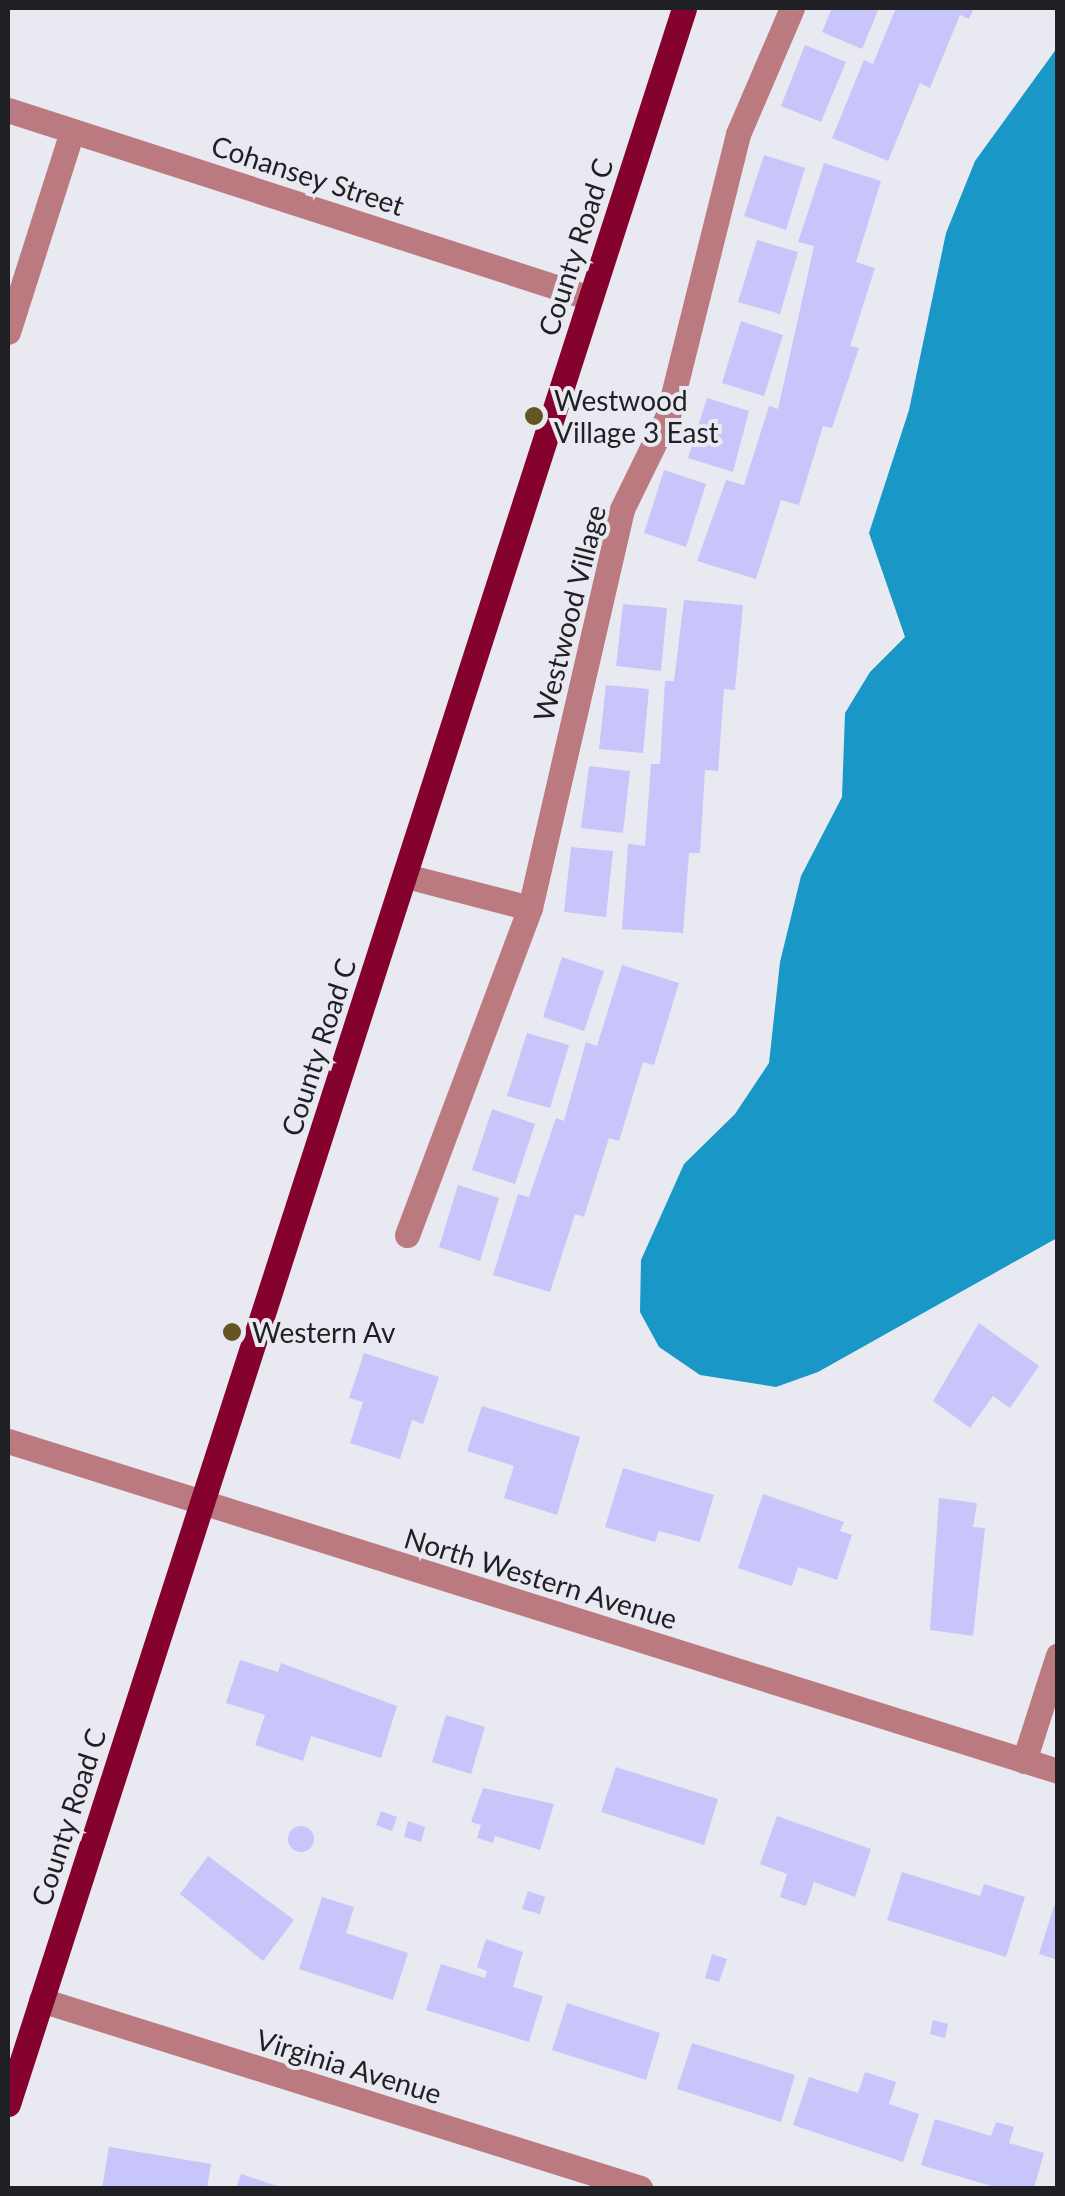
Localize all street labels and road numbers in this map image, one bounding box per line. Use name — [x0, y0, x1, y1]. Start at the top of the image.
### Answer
street label: Cohansey Street — [207, 128, 409, 222]
street label: County Road C — [530, 154, 620, 340]
street label: Westwood Village — [526, 501, 612, 725]
street label: County Road C — [273, 954, 363, 1140]
street label: North Western Avenue — [400, 1520, 682, 1636]
street label: County Road C — [23, 1724, 113, 1910]
street label: Virginia Avenue — [252, 2022, 446, 2110]

